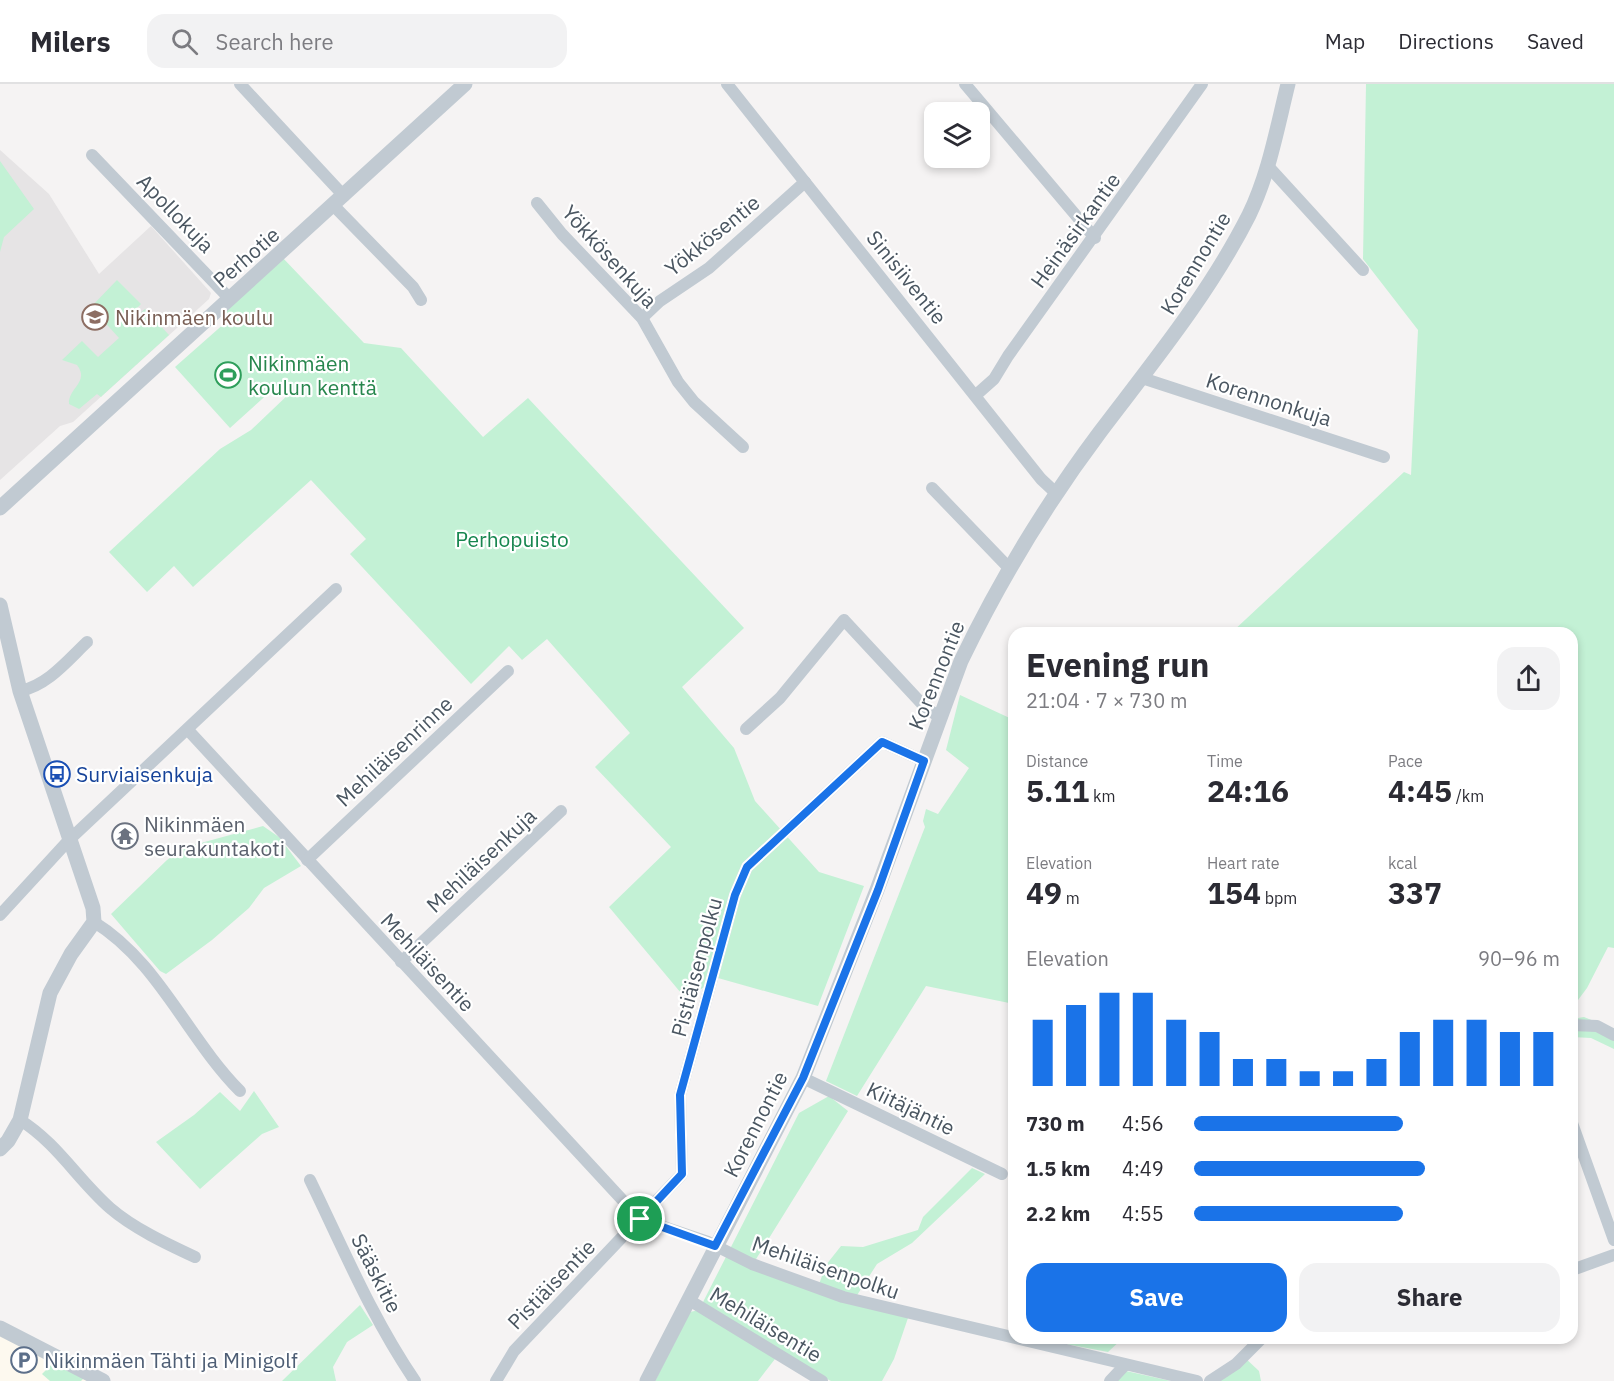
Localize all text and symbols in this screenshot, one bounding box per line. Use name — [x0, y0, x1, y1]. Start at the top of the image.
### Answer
search box — [147, 14, 567, 68]
text: Milers — [30, 23, 111, 60]
icon: search — [168, 25, 201, 58]
text: Search here — [216, 27, 334, 56]
text: Map — [1325, 27, 1365, 55]
text: Directions — [1398, 27, 1494, 55]
text: Saved — [1527, 27, 1584, 55]
map controls — [924, 102, 990, 168]
button: layers — [924, 102, 990, 168]
street label: Apollokuja — [131, 167, 221, 259]
street label: Heinäsirkantie — [1024, 167, 1126, 293]
street label: Yökkösentie — [659, 188, 765, 282]
street label: Yökkösenkuja — [556, 198, 664, 314]
street label: Korennontie — [1153, 206, 1237, 320]
street label: Perhotie — [207, 220, 285, 294]
street label: Sinisiiventie — [861, 224, 953, 330]
school or university icon: Nikinmäen koulu — [80, 302, 110, 332]
place label: Nikinmäen koulu — [115, 303, 273, 331]
place label: Nikinmäen koulun kenttä — [248, 349, 377, 401]
sports icon: Nikinmäen koulun kenttä — [213, 360, 243, 390]
street label: Korennonkuja — [1203, 366, 1335, 432]
park label: Perhopuisto — [455, 525, 569, 553]
street label: Korennontie — [901, 616, 971, 734]
text: Evening run — [1026, 643, 1210, 686]
button: share — [1497, 647, 1560, 710]
text: 21:04 · 7 × 730 m — [1026, 687, 1187, 714]
street label: Mehiläisenrinne — [330, 690, 458, 812]
text: Distance — [1026, 751, 1088, 771]
text: Time — [1207, 751, 1243, 771]
text: Pace — [1388, 751, 1423, 771]
bus stop icon: Surviaisenkuja — [42, 759, 72, 789]
place label: Surviaisenkuja — [76, 760, 213, 788]
text: 5.11 — [1026, 771, 1089, 810]
text: 24:16 — [1207, 771, 1289, 810]
text: 4:45 — [1388, 771, 1452, 810]
text: km — [1089, 786, 1116, 806]
text: /km — [1452, 786, 1484, 806]
street label: Mehiläisenkuja — [420, 802, 542, 918]
place label: Nikinmäen seurakuntakoti — [144, 810, 285, 862]
temple icon: Nikinmäen seurakuntakoti — [110, 821, 140, 851]
text: Elevation — [1026, 853, 1092, 873]
text: Heart rate — [1207, 853, 1280, 873]
text: kcal — [1388, 853, 1417, 873]
text: 49 — [1026, 873, 1062, 912]
text: 154 — [1207, 873, 1261, 912]
text: 337 — [1388, 873, 1442, 912]
text: m — [1062, 888, 1080, 908]
text: bpm — [1261, 888, 1297, 908]
street label: Pistiäisenpolku — [664, 894, 728, 1040]
street label: Mehiläisentie — [375, 906, 481, 1018]
text: Elevation — [1026, 945, 1109, 972]
text: 90–96 m — [1478, 945, 1560, 972]
street label: Korennontie — [716, 1066, 794, 1182]
street label: Kiitäjäntie — [862, 1075, 960, 1141]
text: 730 m — [1026, 1110, 1085, 1137]
text: 4:56 — [1122, 1110, 1164, 1137]
text: 1.5 km — [1026, 1155, 1090, 1182]
text: 4:49 — [1122, 1155, 1164, 1182]
pin — [614, 1193, 665, 1244]
text: 2.2 km — [1026, 1200, 1090, 1227]
text: 4:55 — [1122, 1200, 1164, 1227]
icon: arrive — [623, 1202, 656, 1235]
street label: Sääskitie — [345, 1229, 409, 1317]
street label: Mehiläisenpolku — [749, 1229, 903, 1305]
street label: Pistiäisentie — [501, 1233, 601, 1335]
button: Save — [1026, 1263, 1287, 1332]
button: Share — [1299, 1263, 1560, 1332]
street label: Mehiläisentie — [705, 1280, 827, 1368]
parking icon: Nikinmäen Tähti ja Minigolf — [9, 1345, 39, 1375]
place label: Nikinmäen Tähti ja Minigolf — [44, 1346, 298, 1374]

